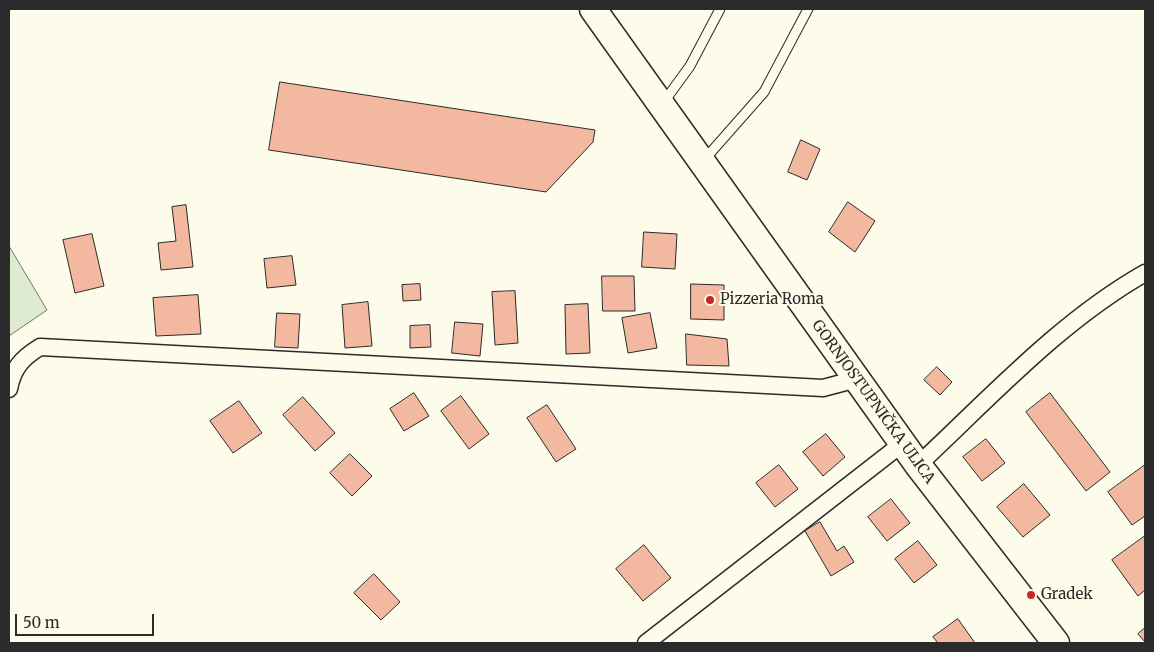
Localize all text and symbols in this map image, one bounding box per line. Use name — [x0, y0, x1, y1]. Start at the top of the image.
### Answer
place label: Pizzeria Roma — [720, 291, 824, 309]
marker: Pizzeria Roma — [704, 294, 716, 306]
street label: GORNJOSTUPNIČKA ULICA — [808, 317, 938, 487]
place label: Gradek — [1041, 586, 1093, 604]
marker: Gradek — [1025, 589, 1037, 601]
scale bar — [18, 604, 156, 636]
text: 50 m — [23, 613, 60, 632]

